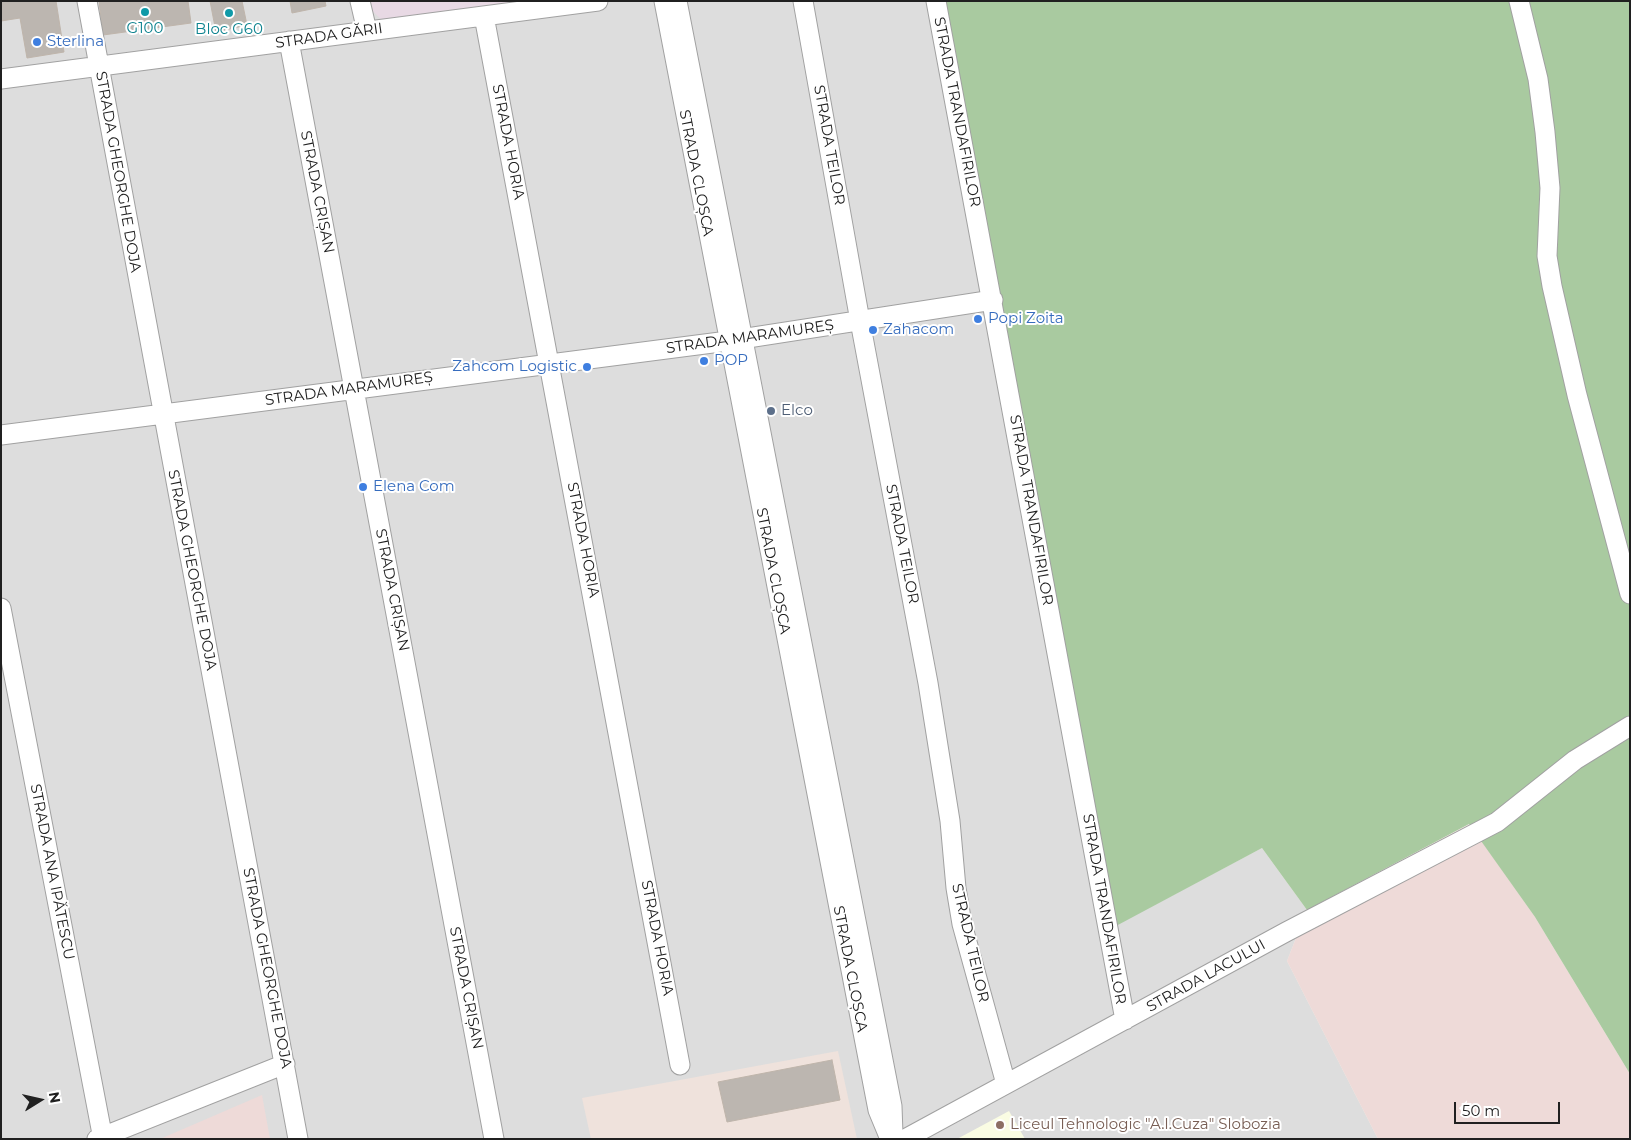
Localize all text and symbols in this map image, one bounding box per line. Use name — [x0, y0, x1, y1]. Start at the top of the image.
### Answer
marker: G100 — [139, 6, 151, 18]
marker: Bloc G60 — [223, 7, 235, 19]
street label: STRADA TRANDAFIRILOR — [930, 16, 984, 208]
place label: G100 — [127, 20, 163, 38]
street label: STRADA GĂRII — [274, 20, 384, 52]
place label: Bloc G60 — [195, 21, 263, 39]
place label: Sterlina — [47, 33, 104, 51]
marker: Sterlina — [31, 36, 43, 48]
street label: STRADA GHEORGHE DOJA — [91, 70, 145, 274]
street label: STRADA HORIA — [488, 83, 528, 201]
street label: STRADA TEILOR — [810, 84, 848, 206]
street label: STRADA CLOȘCA — [675, 108, 717, 238]
street label: STRADA CRIȘAN — [296, 129, 338, 255]
place label: Popi Zoita — [988, 310, 1064, 328]
marker: Popi Zoita — [972, 313, 984, 325]
street label: STRADA MARAMUREȘ — [665, 316, 835, 358]
place label: Zahacom — [883, 321, 954, 339]
marker: Zahacom — [867, 324, 879, 336]
place label: POP — [714, 352, 748, 370]
marker: POP — [698, 355, 710, 367]
place label: Zahcom Logistic — [452, 358, 577, 376]
marker: Zahcom Logistic — [581, 361, 593, 373]
street label: STRADA MARAMUREȘ — [264, 368, 434, 410]
place label: Elco — [781, 402, 813, 420]
marker: Elco — [765, 405, 777, 417]
street label: STRADA TRANDAFIRILOR — [1005, 413, 1057, 607]
street label: STRADA GHEORGHE DOJA — [164, 468, 220, 672]
place label: Elena Com — [373, 478, 455, 496]
marker: Elena Com — [357, 481, 369, 493]
street label: STRADA HORIA — [563, 481, 603, 599]
street label: STRADA TEILOR — [882, 483, 922, 605]
street label: STRADA CLOȘCA — [752, 506, 794, 636]
street label: STRADA CRIȘAN — [371, 527, 413, 653]
street label: STRADA ANA IPĂTESCU — [26, 782, 78, 962]
street label: STRADA TRANDAFIRILOR — [1078, 812, 1130, 1006]
street label: STRADA GHEORGHE DOJA — [239, 866, 295, 1070]
street label: STRADA HORIA — [637, 879, 677, 997]
street label: STRADA TEILOR — [948, 882, 992, 1004]
street label: STRADA CLOȘCA — [829, 904, 871, 1034]
street label: STRADA CRIȘAN — [445, 925, 487, 1051]
street label: STRADA LACULUI — [1143, 936, 1269, 1016]
north arrow — [15, 1075, 65, 1125]
text: N — [45, 1090, 65, 1105]
scale bar — [1456, 1092, 1562, 1124]
text: 50 m — [1462, 1101, 1500, 1120]
place label: Liceul Tehnologic "A.I.Cuza" Slobozia — [1010, 1116, 1281, 1134]
marker: Liceul Tehnologic "A.I.Cuza" Slobozia — [994, 1119, 1006, 1131]

